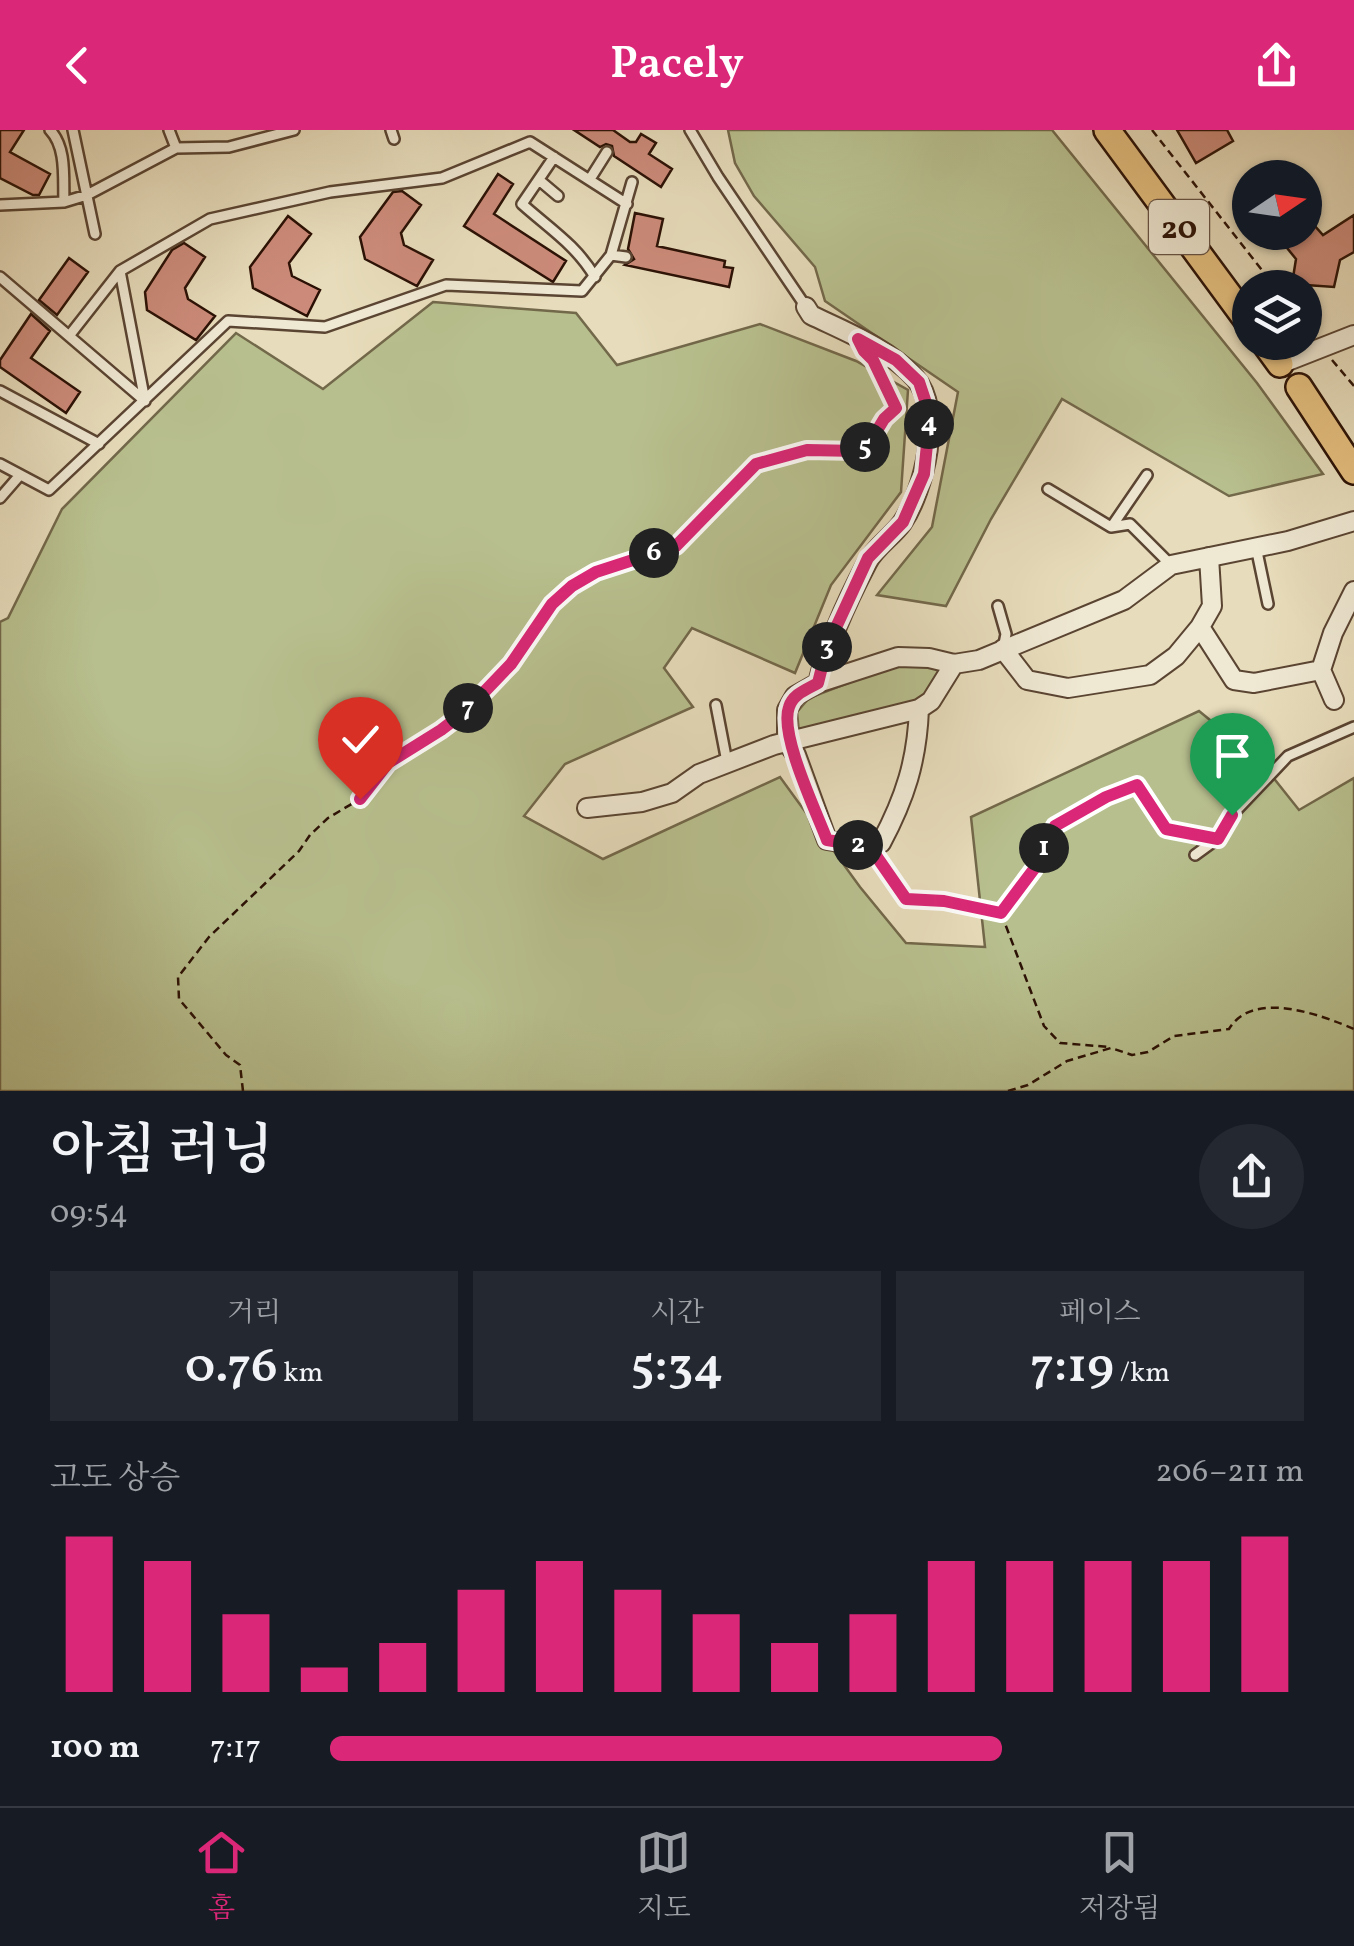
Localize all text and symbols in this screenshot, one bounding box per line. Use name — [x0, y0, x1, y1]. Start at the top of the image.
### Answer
text: Pacely — [610, 34, 744, 97]
icon: back — [50, 38, 105, 93]
icon: share — [1249, 38, 1304, 93]
north arrow — [1232, 160, 1322, 250]
map controls — [1232, 160, 1322, 360]
road number: 20 — [1149, 200, 1209, 254]
button: layers — [1232, 270, 1322, 360]
pin: 4 — [904, 399, 954, 449]
text: 4 — [921, 404, 937, 443]
pin: 5 — [840, 422, 890, 472]
text: 5 — [858, 427, 872, 466]
pin: 6 — [629, 528, 679, 578]
text: 6 — [646, 533, 662, 572]
pin: 3 — [802, 622, 852, 672]
text: 3 — [820, 627, 834, 666]
pin: 7 — [443, 683, 493, 733]
text: 7 — [461, 688, 475, 727]
pin — [318, 697, 403, 800]
icon: check — [333, 712, 388, 767]
pin — [1190, 713, 1275, 816]
icon: arrive — [1205, 728, 1260, 783]
pin: 2 — [833, 820, 883, 870]
pin: 1 — [1019, 823, 1069, 873]
text: 2 — [851, 825, 865, 864]
text: 1 — [1038, 828, 1050, 867]
text: 아침 러닝 — [50, 1116, 274, 1192]
button: share — [1199, 1124, 1304, 1229]
text: 09:54 — [50, 1192, 128, 1236]
text: 거리 — [227, 1294, 281, 1333]
text: 시간 — [650, 1294, 704, 1333]
text: 페이스 — [1059, 1294, 1141, 1333]
text: 0.76 — [185, 1333, 278, 1403]
text: 5:34 — [631, 1333, 724, 1403]
text: 7:19 — [1030, 1333, 1114, 1403]
text: km — [278, 1354, 323, 1393]
text: /km — [1114, 1354, 1170, 1393]
text: 206–211 m — [1155, 1451, 1304, 1495]
text: 고도 상승 — [50, 1458, 180, 1502]
text: 100 m — [50, 1727, 140, 1771]
text: 7:17 — [210, 1727, 261, 1771]
tab: 홈 — [194, 1825, 249, 1929]
tab: 지도 — [636, 1825, 691, 1929]
tab: 저장됨 — [1079, 1825, 1160, 1929]

